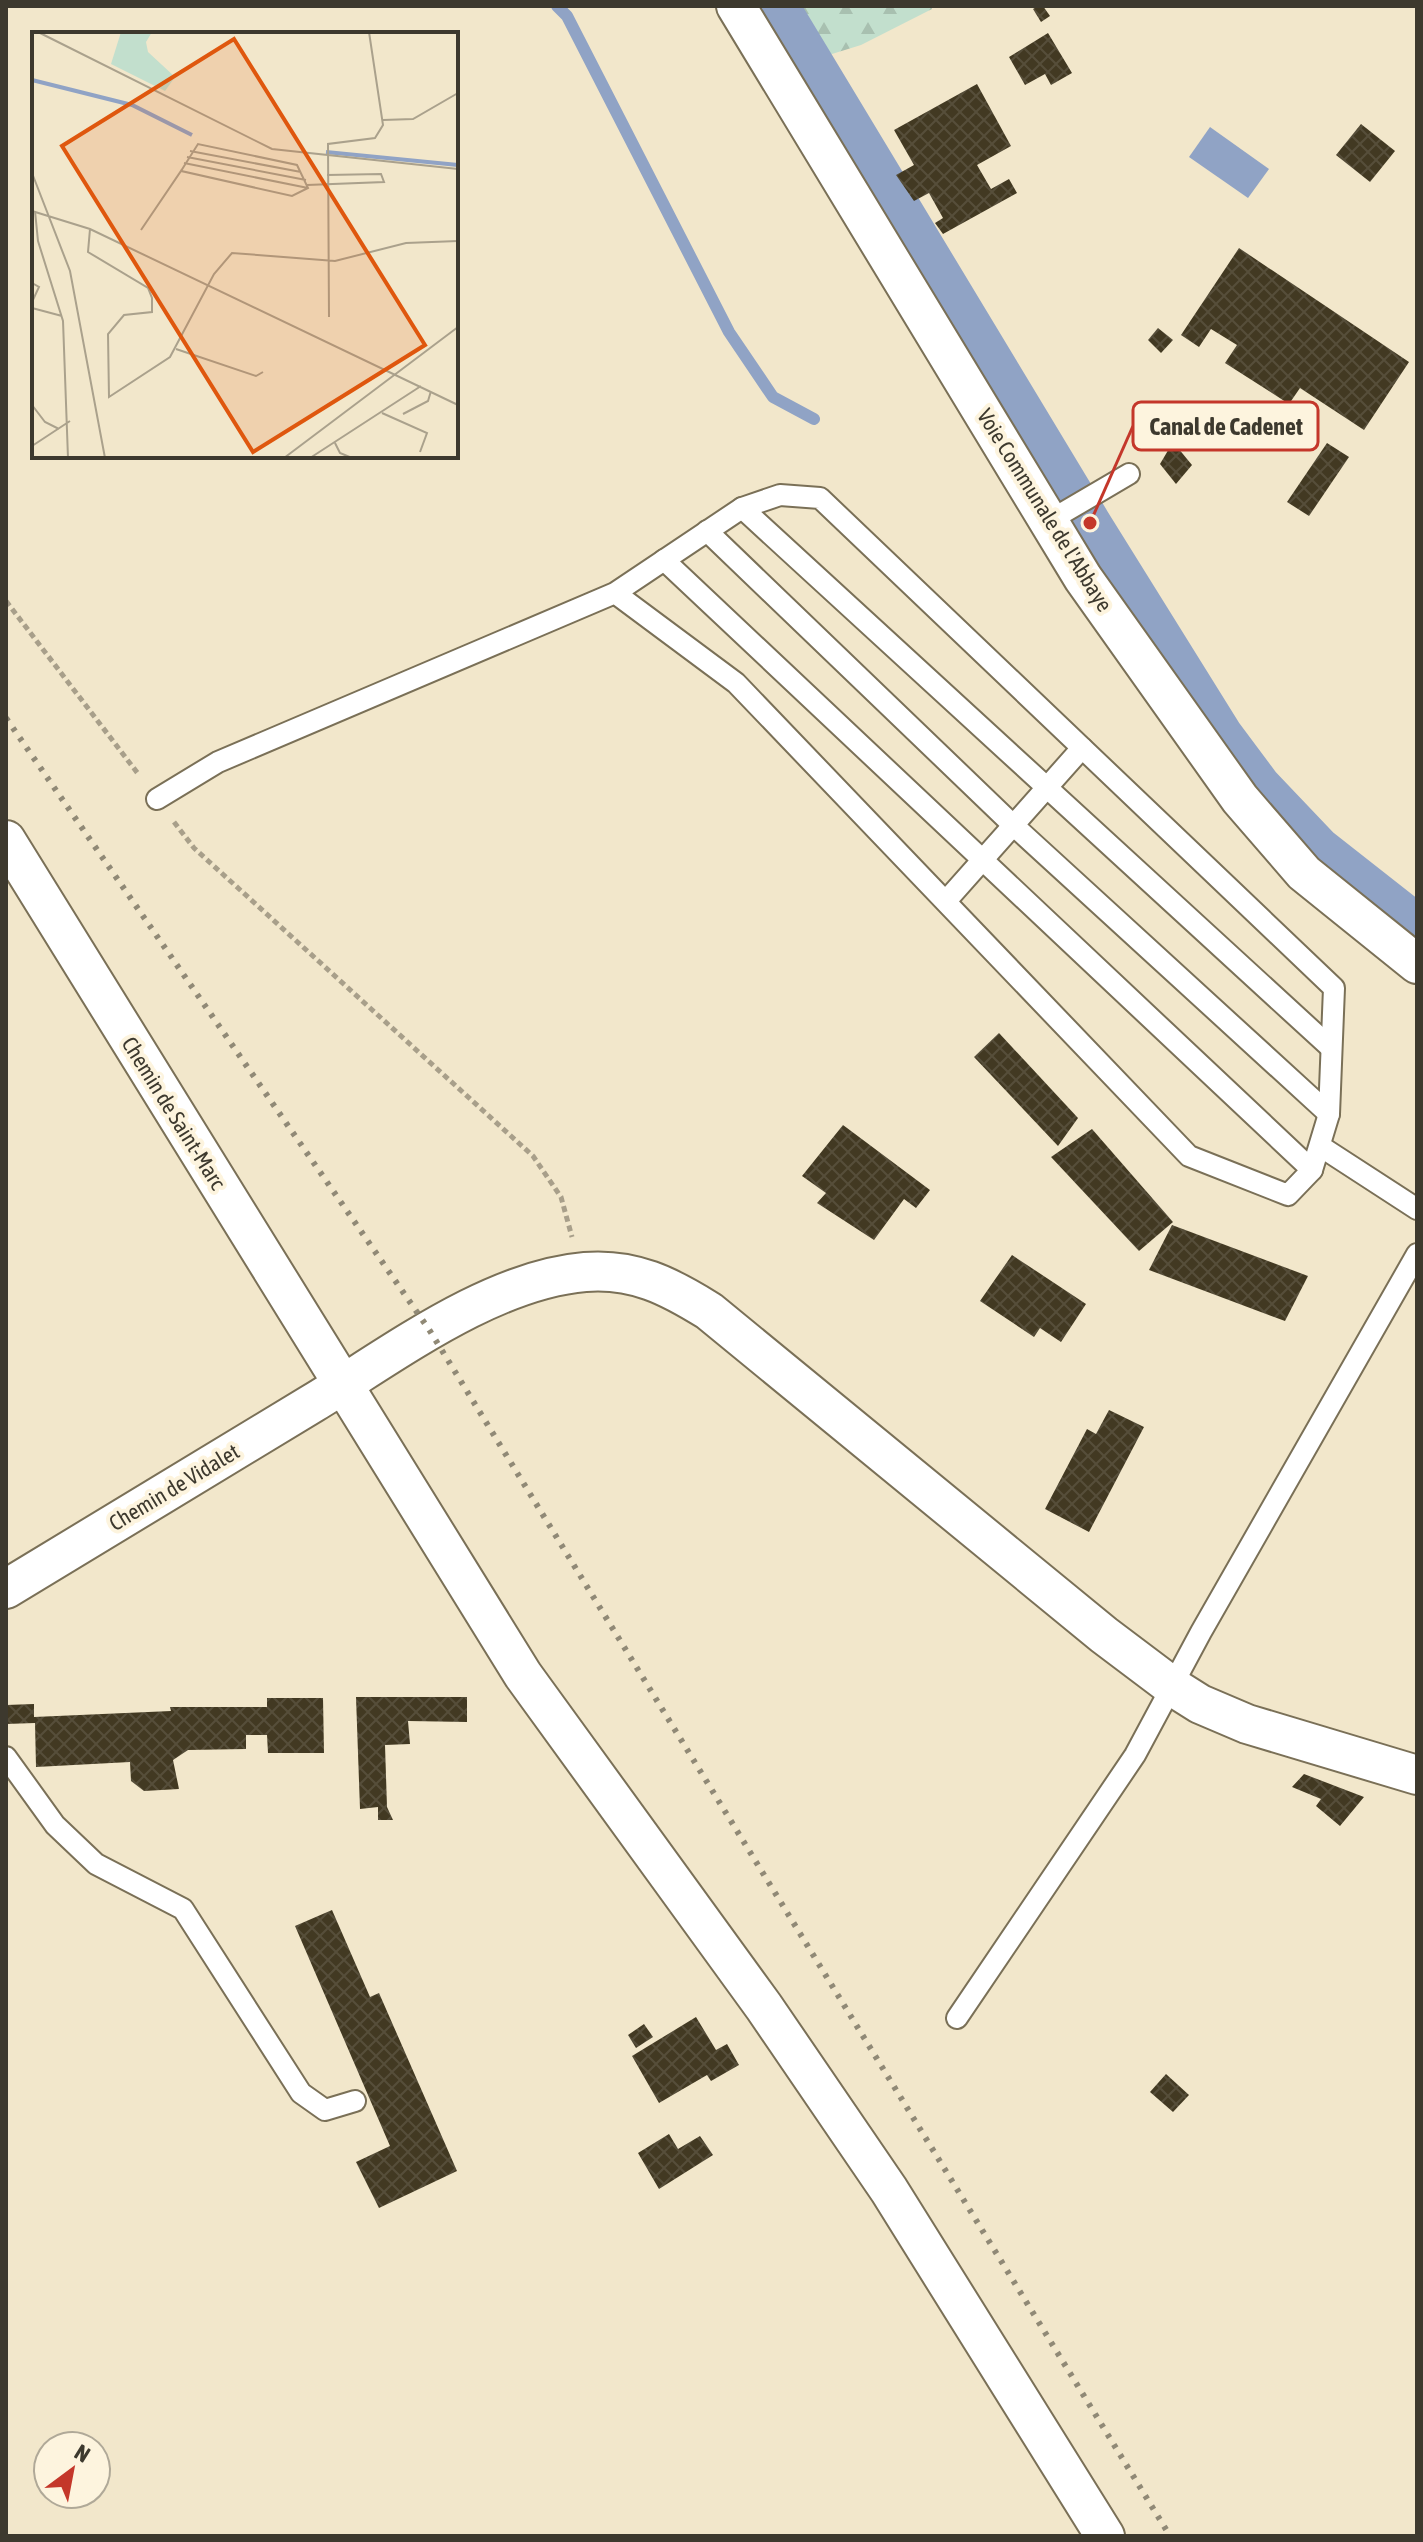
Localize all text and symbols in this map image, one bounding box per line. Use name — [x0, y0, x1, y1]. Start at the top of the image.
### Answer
inset map — [32, 32, 458, 458]
callout: Canal de Cadenet — [1133, 402, 1318, 450]
street label: Voie Communale de l'Abbaye — [972, 404, 1118, 616]
text: Canal de Cadenet — [1149, 413, 1303, 440]
street label: Chemin de Saint-Marc — [117, 1032, 232, 1195]
street label: Chemin de Vidalet — [104, 1438, 244, 1536]
north arrow — [32, 2430, 112, 2510]
text: N — [70, 2439, 95, 2468]

